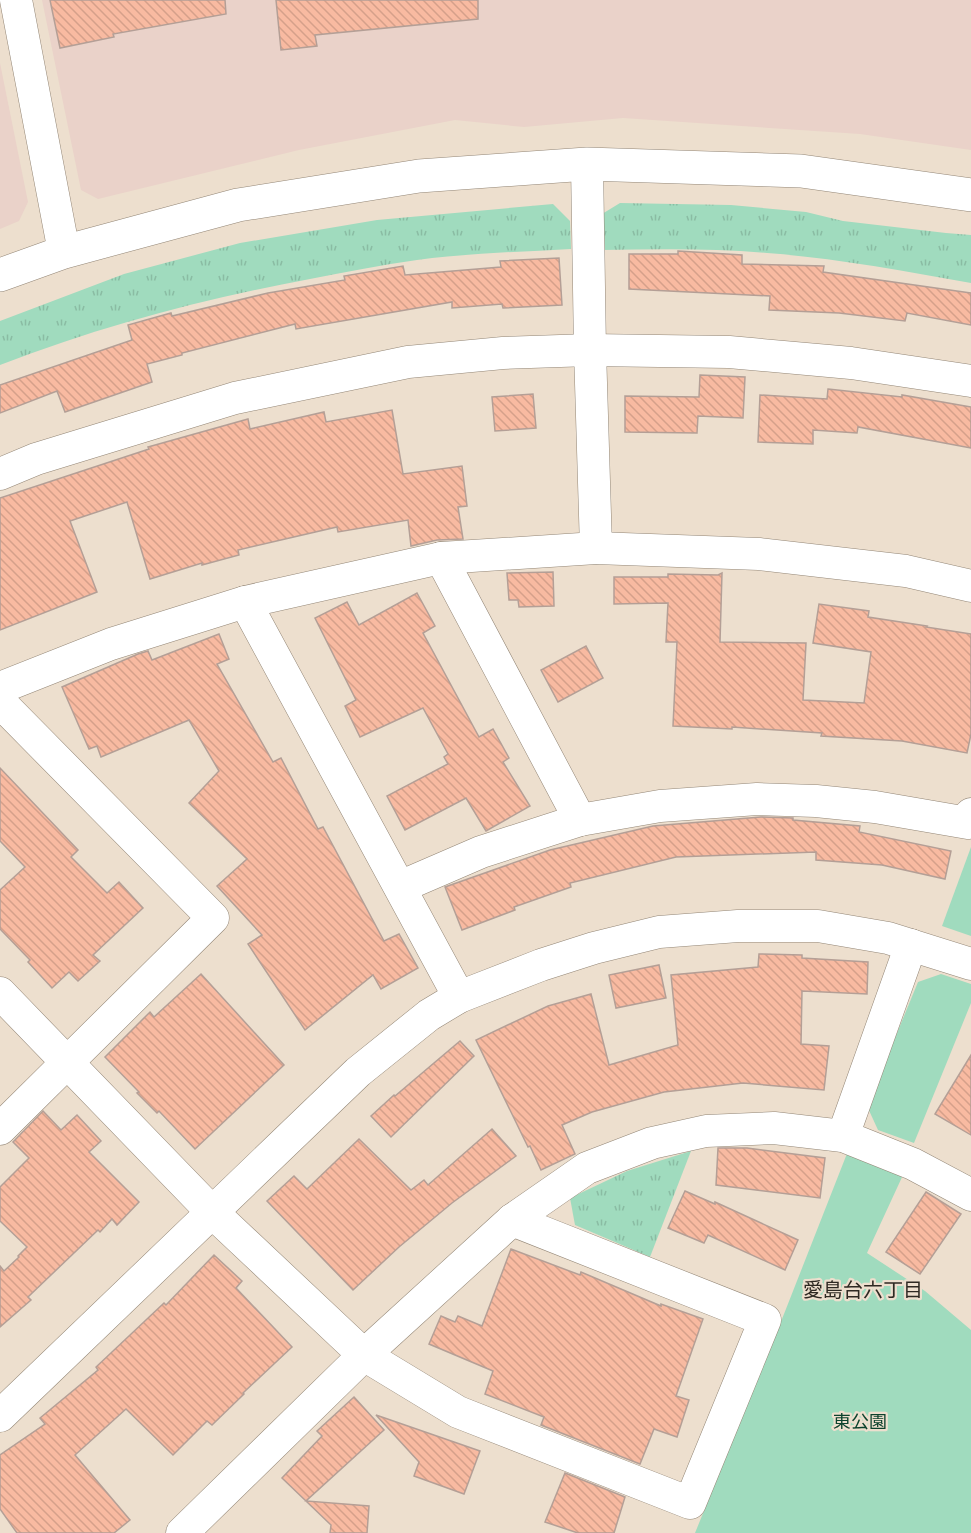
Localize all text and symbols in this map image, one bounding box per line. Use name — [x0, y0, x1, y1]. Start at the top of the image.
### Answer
district label: 愛島台六丁目 — [803, 1277, 923, 1301]
park label: 東公園 — [833, 1410, 887, 1432]

